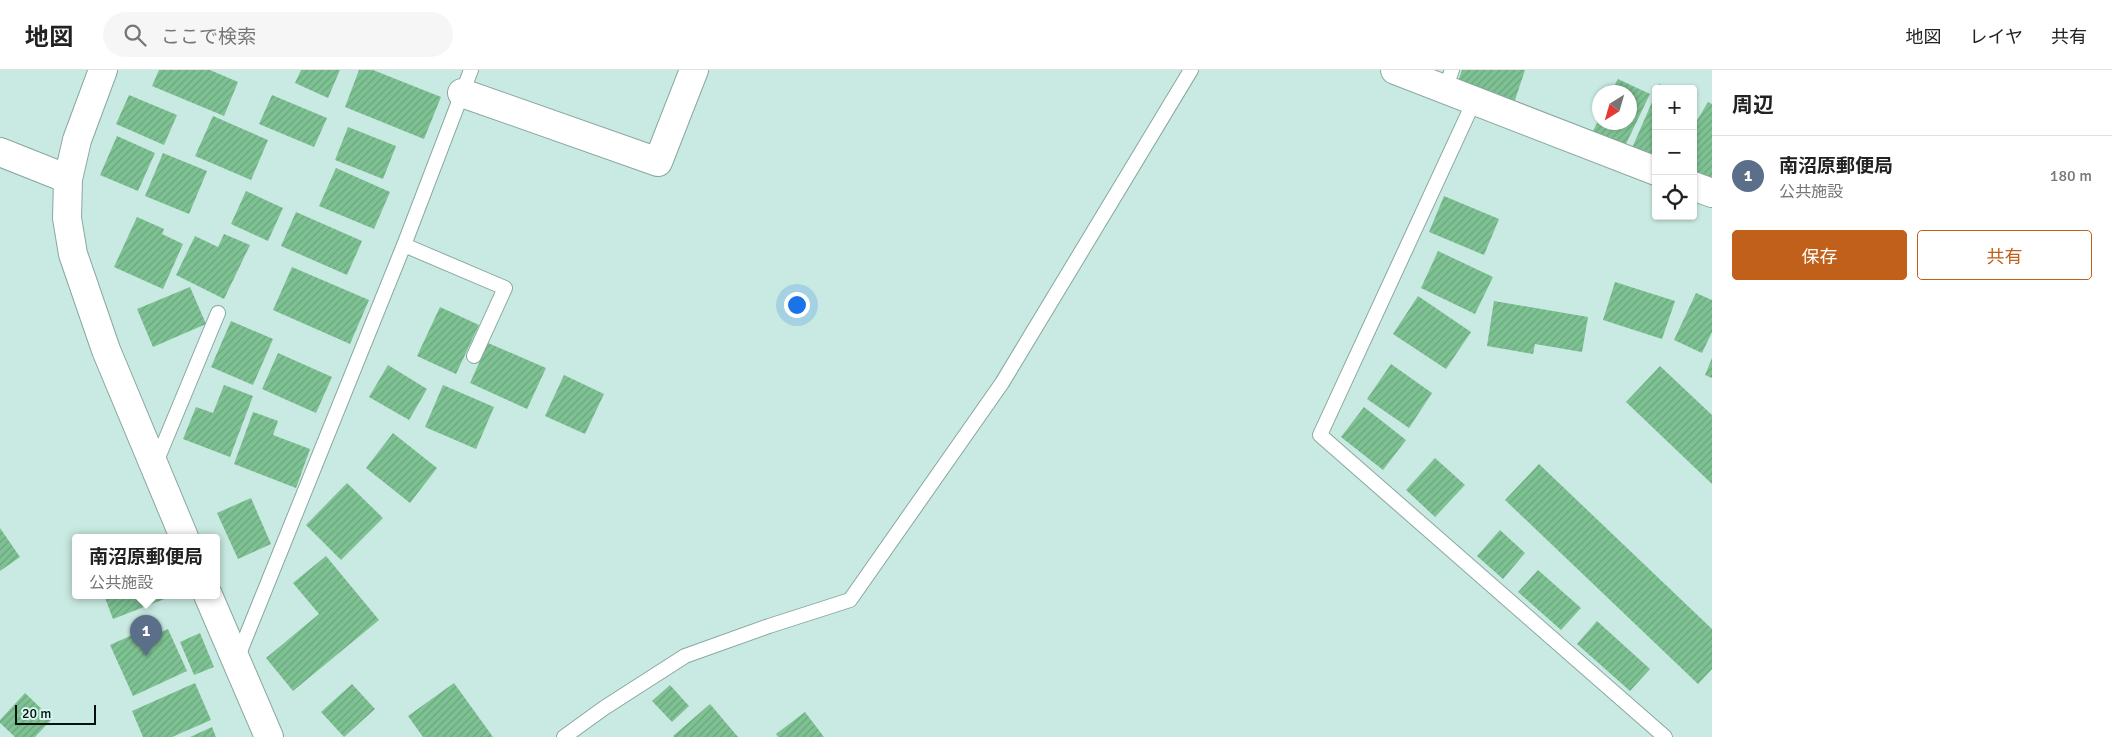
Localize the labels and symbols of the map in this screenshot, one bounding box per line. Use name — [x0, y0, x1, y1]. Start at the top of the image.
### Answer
north arrow — [1592, 85, 1637, 130]
your location — [784, 292, 810, 318]
pin: 1 — [130, 615, 162, 656]
scale bar — [15, 702, 96, 725]

